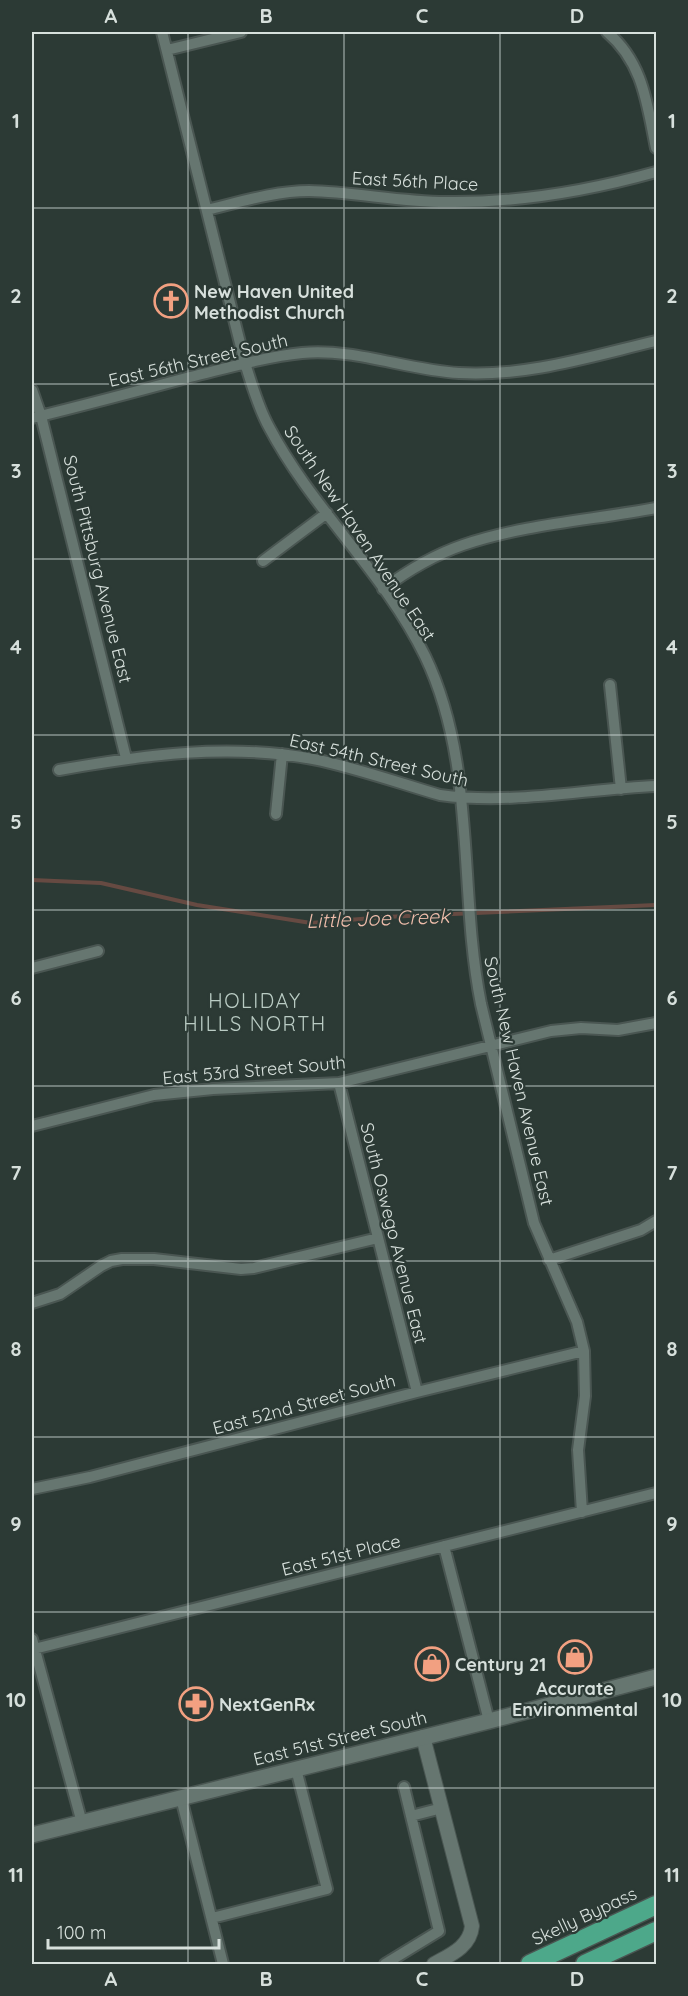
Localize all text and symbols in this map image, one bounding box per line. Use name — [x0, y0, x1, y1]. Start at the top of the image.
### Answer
text: A — [105, 3, 118, 28]
text: B — [259, 3, 273, 28]
text: C — [416, 3, 429, 28]
text: D — [570, 3, 584, 28]
text: 1 — [12, 108, 20, 133]
text: 1 — [668, 108, 676, 133]
street label: East 56th Place — [351, 166, 479, 196]
place label: New Haven United Methodist Church — [194, 280, 354, 324]
text: 2 — [10, 283, 22, 308]
church icon: New Haven United Methodist Church — [153, 283, 189, 319]
text: 2 — [666, 283, 678, 308]
street label: East 56th Street South — [106, 328, 290, 392]
street label: South New Haven Avenue East — [279, 421, 441, 645]
street label: South Pittsburg Avenue East — [59, 453, 137, 685]
text: 3 — [11, 458, 21, 483]
text: 3 — [667, 458, 677, 483]
text: 4 — [10, 634, 22, 659]
text: 4 — [666, 634, 678, 659]
street label: East 54th Street South — [287, 728, 471, 792]
text: 5 — [10, 809, 22, 834]
text: 5 — [666, 809, 678, 834]
water label: Little Joe Creek — [306, 903, 452, 933]
street label: South New Haven Avenue East — [479, 954, 559, 1208]
text: 6 — [10, 985, 22, 1010]
text: 6 — [666, 985, 678, 1010]
district label: HOLIDAY HILLS NORTH — [183, 988, 327, 1036]
street label: East 53rd Street South — [161, 1051, 347, 1089]
street label: South Oswego Avenue East — [355, 1120, 433, 1346]
text: 7 — [11, 1160, 22, 1185]
text: 7 — [667, 1160, 678, 1185]
text: 8 — [11, 1336, 22, 1361]
text: 8 — [667, 1336, 678, 1361]
street label: East 52nd Street South — [210, 1369, 398, 1439]
text: 9 — [10, 1511, 22, 1536]
text: 9 — [666, 1511, 678, 1536]
street label: East 51st Place — [279, 1529, 403, 1581]
shop icon: Accurate Environmental — [557, 1639, 593, 1675]
shop icon: Century 21 — [414, 1646, 450, 1682]
place label: Century 21 — [455, 1653, 546, 1676]
place label: Accurate Environmental — [512, 1677, 638, 1721]
pharmacy icon: NextGenRx — [178, 1686, 214, 1722]
text: 10 — [6, 1687, 26, 1712]
text: 10 — [662, 1687, 682, 1712]
place label: NextGenRx — [219, 1693, 315, 1716]
street label: East 51st Street South — [251, 1705, 429, 1771]
text: 11 — [8, 1862, 24, 1887]
text: 11 — [664, 1862, 680, 1887]
street label: Skelly Bypass — [528, 1882, 640, 1950]
scale bar — [48, 1912, 219, 1950]
text: 100 m — [57, 1921, 106, 1944]
text: A — [105, 1966, 118, 1991]
text: B — [259, 1966, 273, 1991]
text: C — [416, 1966, 429, 1991]
text: D — [570, 1966, 584, 1991]

